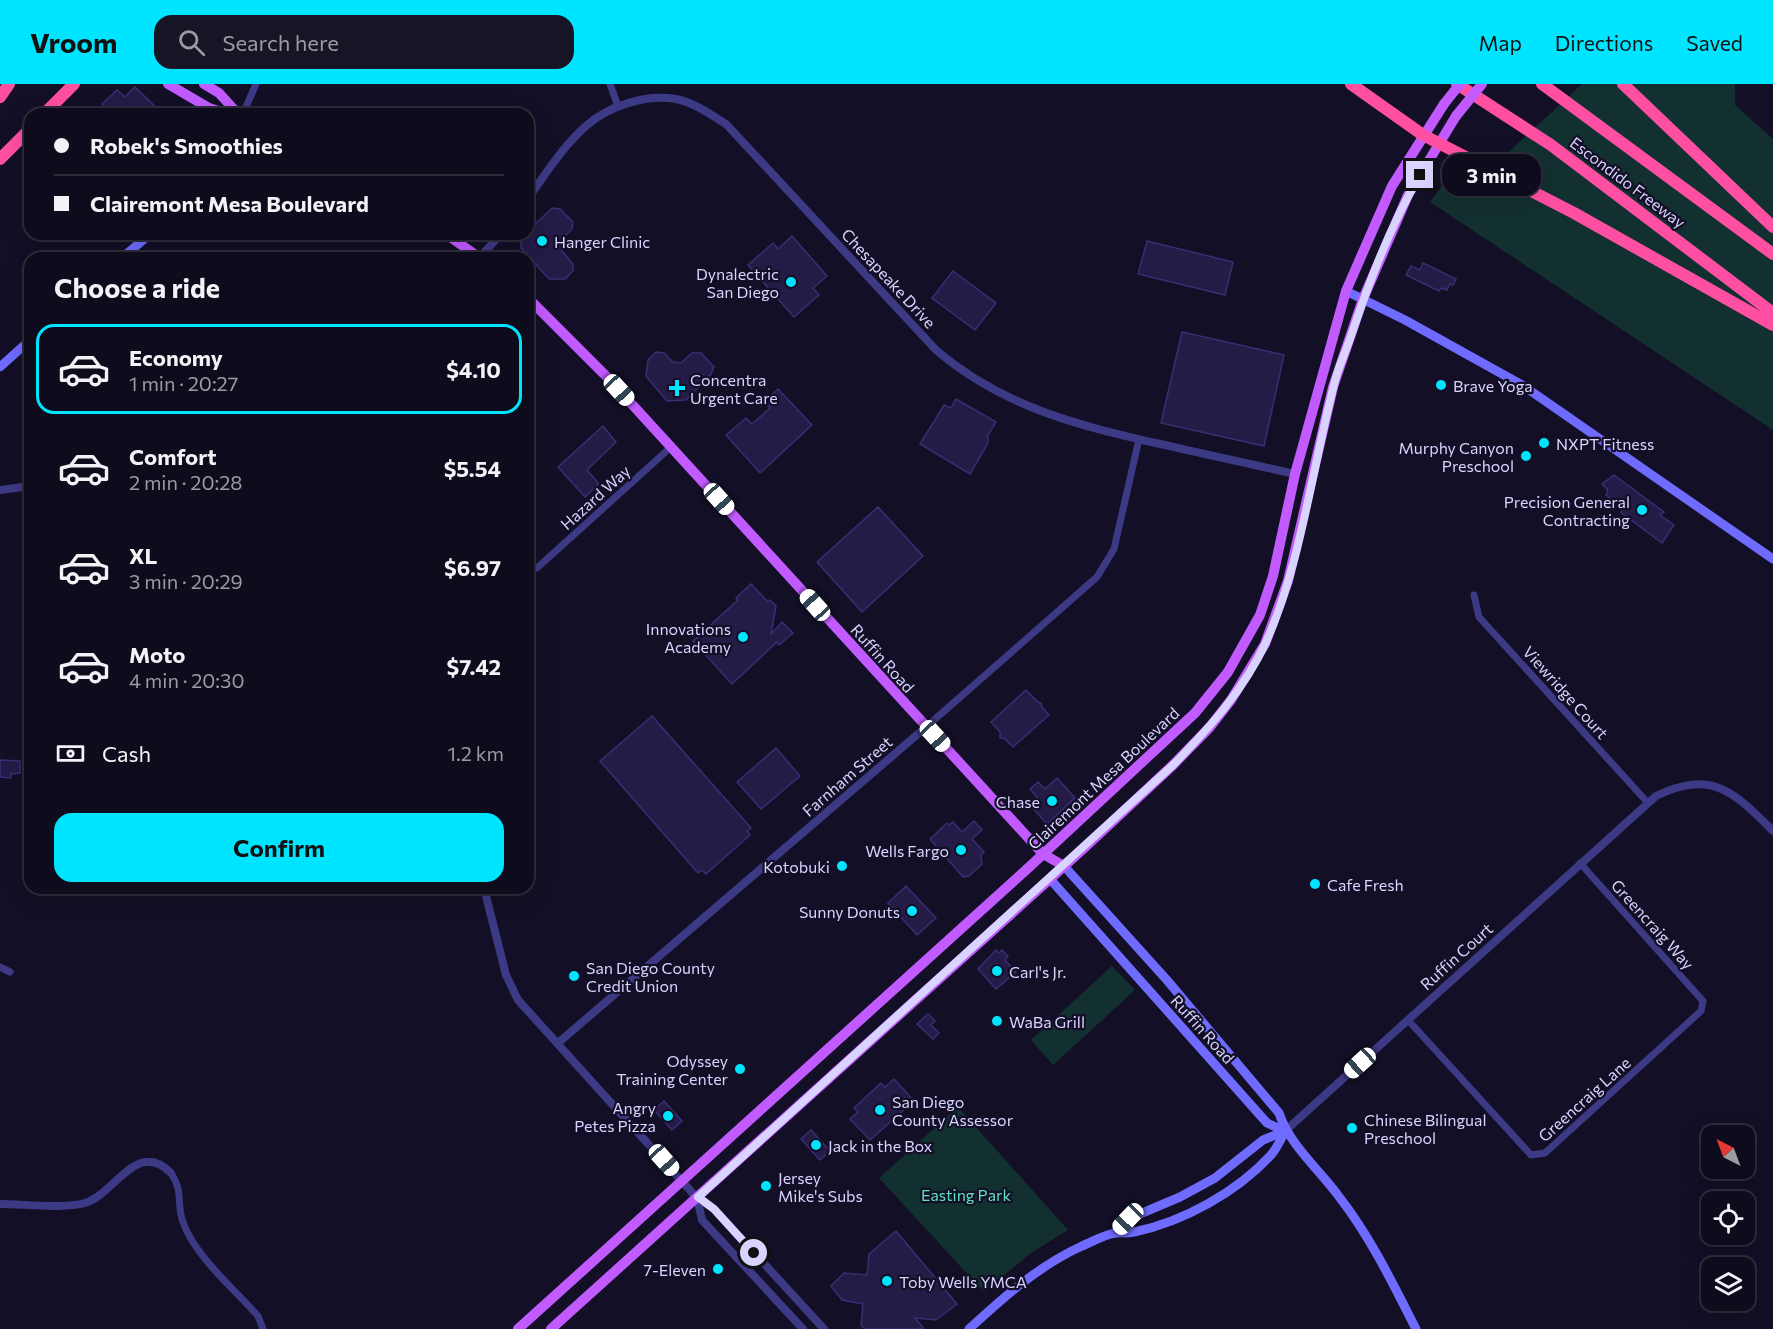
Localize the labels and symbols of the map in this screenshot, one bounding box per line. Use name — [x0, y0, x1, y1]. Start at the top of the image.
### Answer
street label: Escondido Freeway — [1567, 132, 1689, 232]
callout: 3 min — [1441, 154, 1540, 196]
route end — [1406, 161, 1433, 188]
street label: Chesapeake Drive — [838, 224, 940, 332]
place label: Hanger Clinic — [554, 232, 650, 251]
marker: Hanger Clinic — [535, 234, 549, 248]
place label: Dynalectric San Diego — [696, 264, 779, 301]
marker: Dynalectric San Diego — [784, 275, 798, 289]
place label: Concentra Urgent Care — [690, 370, 778, 407]
car — [600, 371, 638, 409]
place label: Brave Yoga — [1453, 376, 1533, 395]
marker: Brave Yoga — [1434, 378, 1448, 392]
marker: Concentra Urgent Care — [668, 379, 686, 397]
place label: NXPT Fitness — [1556, 434, 1654, 453]
marker: NXPT Fitness — [1537, 436, 1551, 450]
place label: Murphy Canyon Preschool — [1399, 438, 1514, 475]
marker: Murphy Canyon Preschool — [1519, 449, 1533, 463]
street label: Hazard Way — [556, 461, 634, 533]
car — [700, 480, 738, 518]
place label: Precision General Contracting — [1504, 492, 1630, 529]
marker: Precision General Contracting — [1635, 503, 1649, 517]
car — [796, 586, 834, 624]
place label: Innovations Academy — [646, 619, 731, 656]
street label: Ruffin Road — [847, 620, 919, 696]
marker: Innovations Academy — [736, 630, 750, 644]
street label: Viewridge Court — [1519, 642, 1613, 743]
street label: Clairemont Mesa Boulevard — [1023, 703, 1183, 853]
car — [916, 717, 954, 755]
street label: Farnham Street — [798, 732, 896, 820]
place label: Chase — [996, 792, 1040, 811]
marker: Chase — [1045, 794, 1059, 808]
place label: Wells Fargo — [865, 841, 949, 860]
marker: Wells Fargo — [954, 843, 968, 857]
place label: Kotobuki — [763, 857, 830, 876]
marker: Kotobuki — [835, 859, 849, 873]
place label: Cafe Fresh — [1327, 875, 1404, 894]
street label: Greencraig Way — [1608, 875, 1698, 973]
marker: Cafe Fresh — [1308, 877, 1322, 891]
place label: Sunny Donuts — [799, 902, 900, 921]
marker: Sunny Donuts — [905, 904, 919, 918]
street label: Ruffin Court — [1416, 918, 1496, 993]
place label: San Diego County Credit Union — [586, 958, 715, 995]
place label: Carl's Jr. — [1009, 962, 1066, 981]
marker: Carl's Jr. — [990, 964, 1004, 978]
marker: San Diego County Credit Union — [567, 969, 581, 983]
street label: Ruffin Road — [1167, 991, 1239, 1067]
place label: WaBa Grill — [1009, 1012, 1085, 1031]
marker: WaBa Grill — [990, 1014, 1004, 1028]
car — [1341, 1044, 1379, 1082]
place label: Odyssey Training Center — [616, 1051, 729, 1088]
street label: Greencraig Lane — [1534, 1053, 1634, 1145]
marker: Odyssey Training Center — [733, 1062, 747, 1076]
place label: San Diego County Assessor — [892, 1092, 1014, 1129]
place label: Angry Petes Pizza — [574, 1098, 656, 1135]
marker: San Diego County Assessor — [873, 1103, 887, 1117]
marker: Angry Petes Pizza — [661, 1109, 675, 1123]
place label: Chinese Bilingual Preschool — [1364, 1110, 1486, 1147]
marker: Chinese Bilingual Preschool — [1345, 1121, 1359, 1135]
north arrow — [1701, 1125, 1755, 1179]
place label: Jack in the Box — [828, 1136, 933, 1155]
marker: Jack in the Box — [809, 1138, 823, 1152]
car — [645, 1141, 683, 1179]
place label: Jersey Mike's Subs — [778, 1168, 863, 1205]
marker: Jersey Mike's Subs — [759, 1179, 773, 1193]
park label: Easting Park — [921, 1185, 1011, 1204]
car — [1109, 1200, 1147, 1238]
route start — [740, 1239, 767, 1266]
place label: 7-Eleven — [643, 1260, 706, 1279]
marker: 7-Eleven — [711, 1262, 725, 1276]
place label: Toby Wells YMCA — [899, 1272, 1027, 1291]
marker: Toby Wells YMCA — [880, 1274, 894, 1288]

